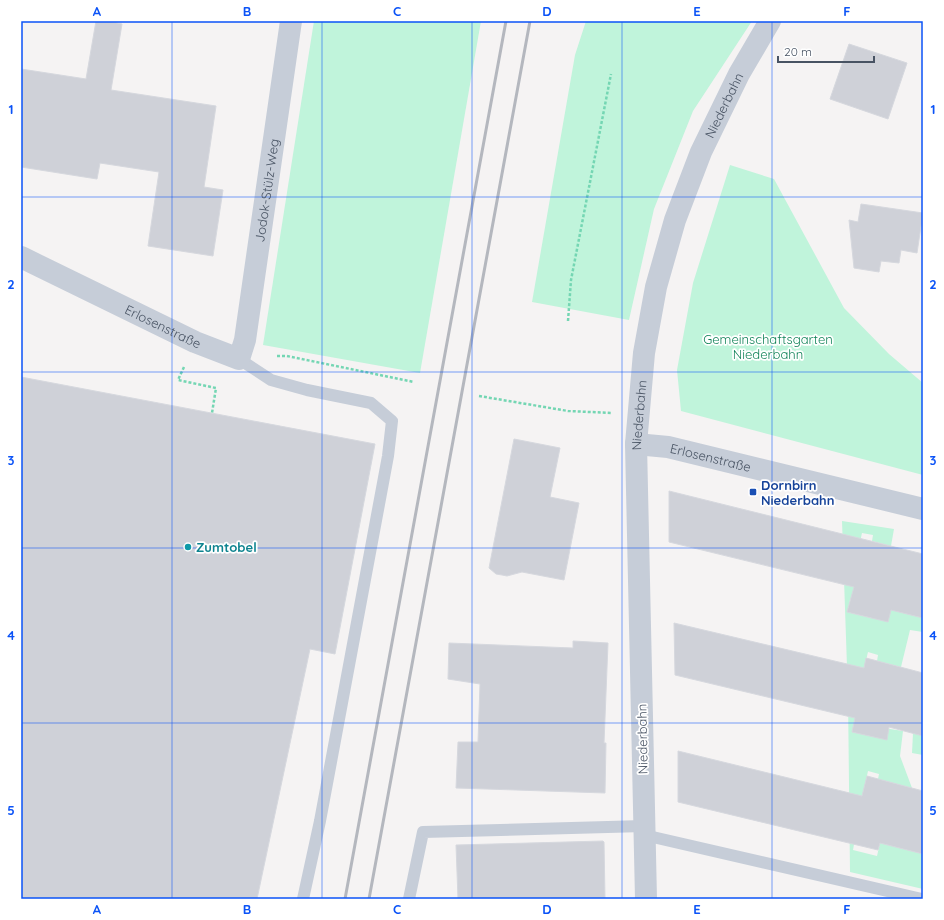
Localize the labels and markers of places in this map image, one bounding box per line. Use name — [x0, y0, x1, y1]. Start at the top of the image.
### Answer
place label: Dornbirn Niederbahn — [761, 477, 834, 508]
marker: Dornbirn Niederbahn — [748, 487, 758, 497]
place label: Zumtobel — [196, 539, 257, 555]
marker: Zumtobel — [183, 542, 193, 552]

